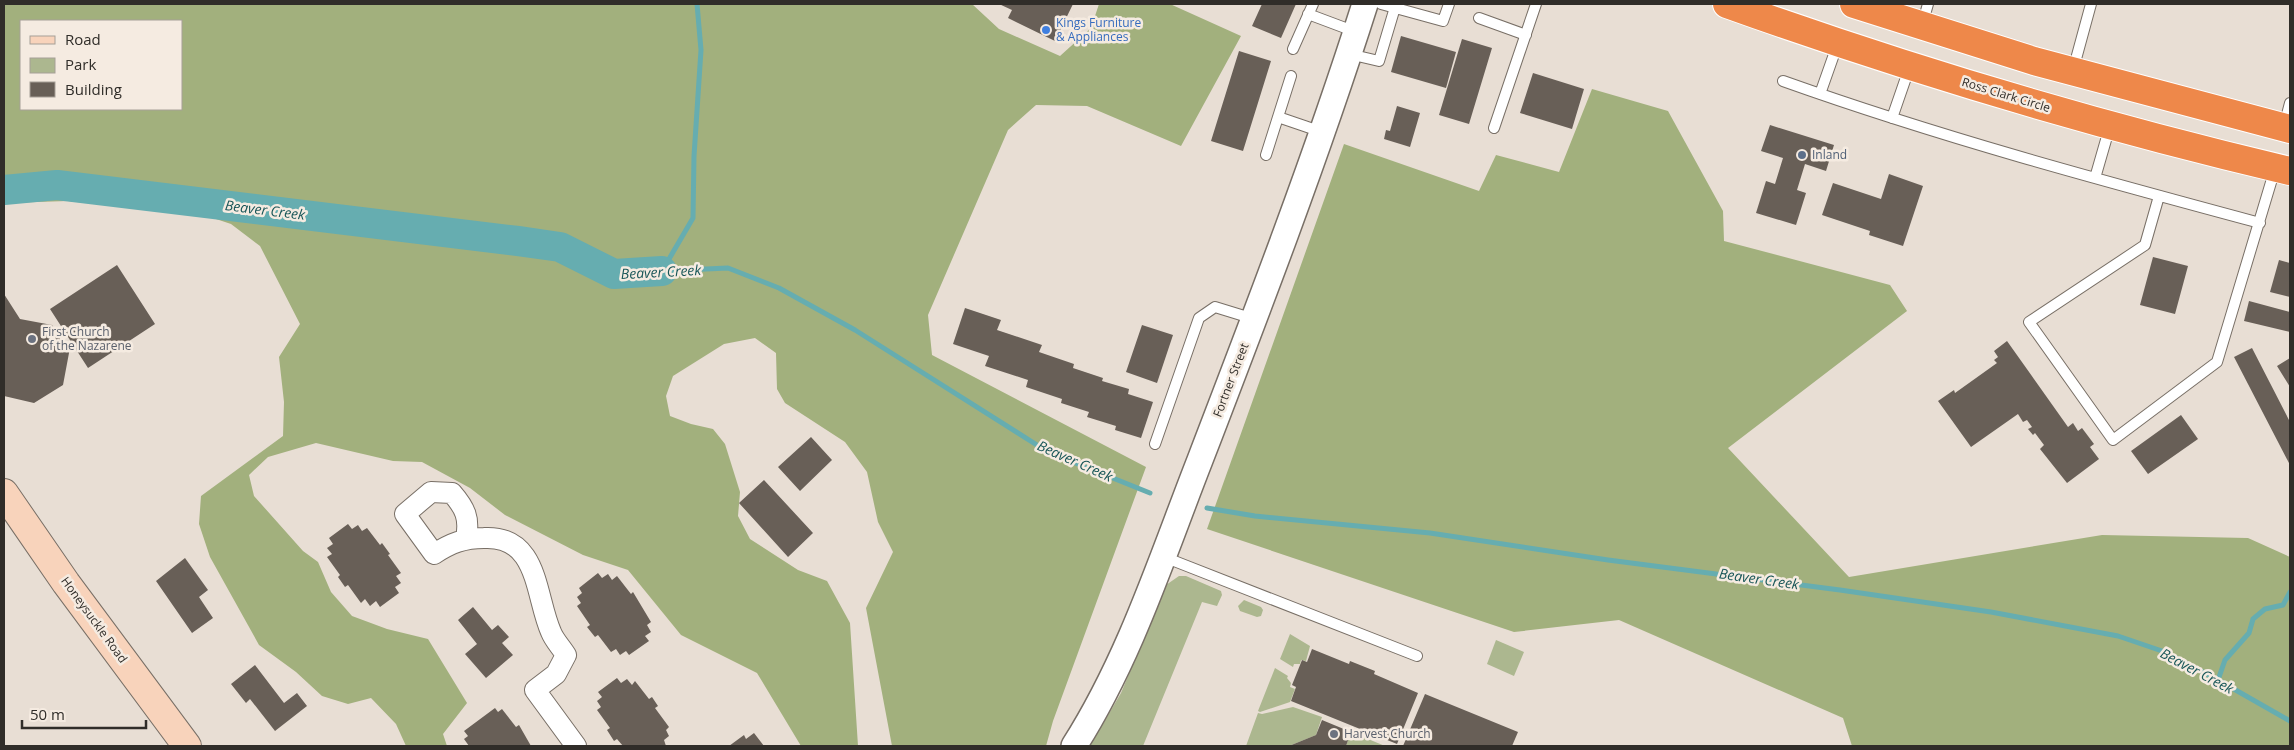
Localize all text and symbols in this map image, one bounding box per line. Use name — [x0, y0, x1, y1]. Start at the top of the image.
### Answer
place label: Kings Furniture & Appliances — [1056, 14, 1141, 45]
legend — [20, 20, 182, 110]
marker: Kings Furniture & Appliances — [1040, 24, 1052, 36]
text: Road — [65, 29, 101, 49]
text: Park — [65, 54, 96, 74]
street label: Ross Clark Circle — [1960, 73, 2053, 116]
text: Building — [65, 79, 122, 99]
place label: Inland — [1812, 146, 1847, 163]
marker: Inland — [1796, 149, 1808, 161]
water label: Beaver Creek — [224, 195, 307, 224]
water label: Beaver Creek — [620, 260, 703, 283]
place label: First Church of the Nazarene — [42, 323, 132, 354]
marker: First Church of the Nazarene — [26, 333, 38, 345]
street label: Fortner Street — [1209, 340, 1252, 419]
water label: Beaver Creek — [1035, 436, 1117, 486]
water label: Beaver Creek — [1718, 563, 1801, 594]
street label: Honeysuckle Road — [57, 573, 132, 666]
water label: Beaver Creek — [2157, 643, 2238, 698]
scale bar — [22, 698, 146, 730]
text: 50 m — [30, 704, 65, 724]
place label: Harvest Church — [1344, 725, 1431, 742]
marker: Harvest Church — [1328, 728, 1340, 740]

